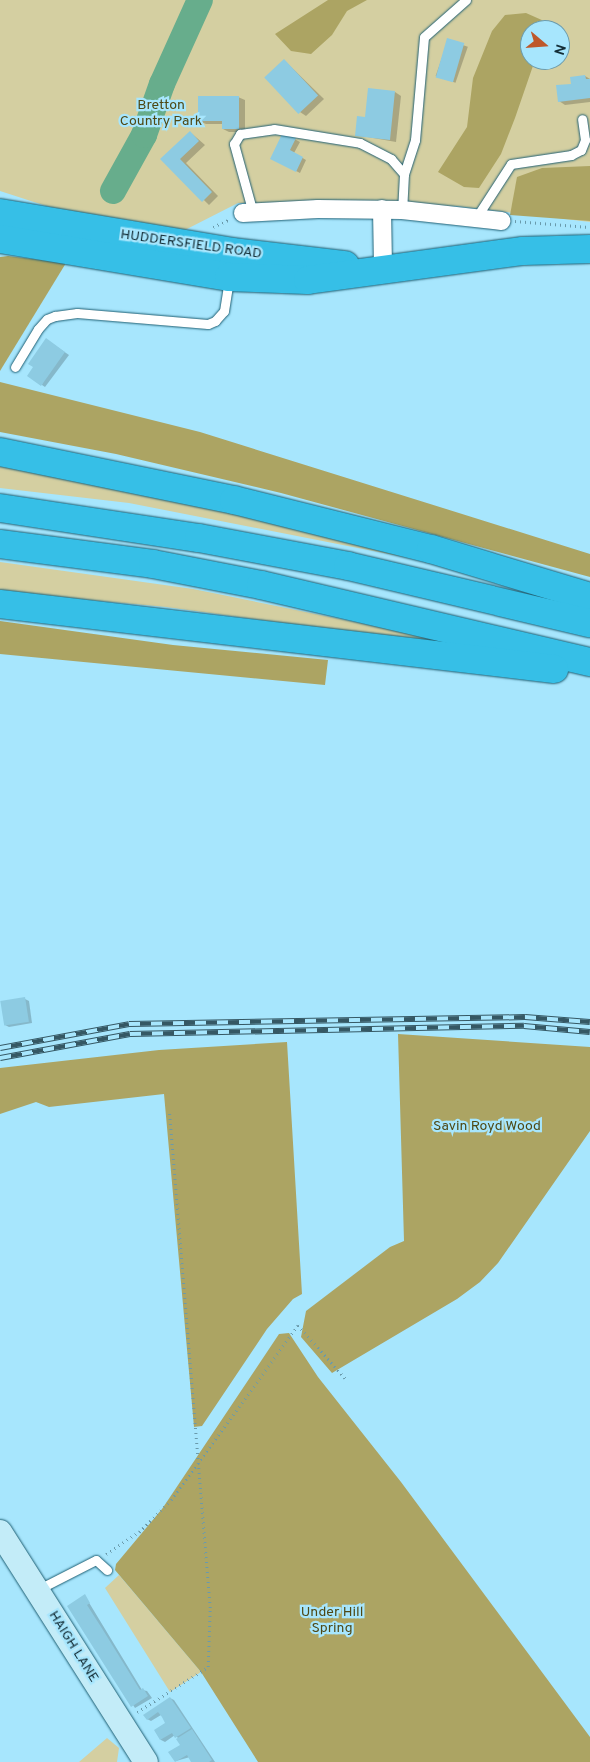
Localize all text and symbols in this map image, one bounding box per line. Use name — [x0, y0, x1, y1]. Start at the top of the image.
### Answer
north arrow — [520, 20, 570, 70]
text: N — [549, 42, 568, 57]
park label: Bretton Country Park — [120, 98, 202, 130]
street label: HUDDERSFIELD ROAD — [119, 227, 263, 263]
park label: Savin Royd Wood — [433, 1119, 541, 1135]
park label: Under Hill Spring — [301, 1605, 363, 1638]
street label: HAIGH LANE — [44, 1608, 102, 1686]

